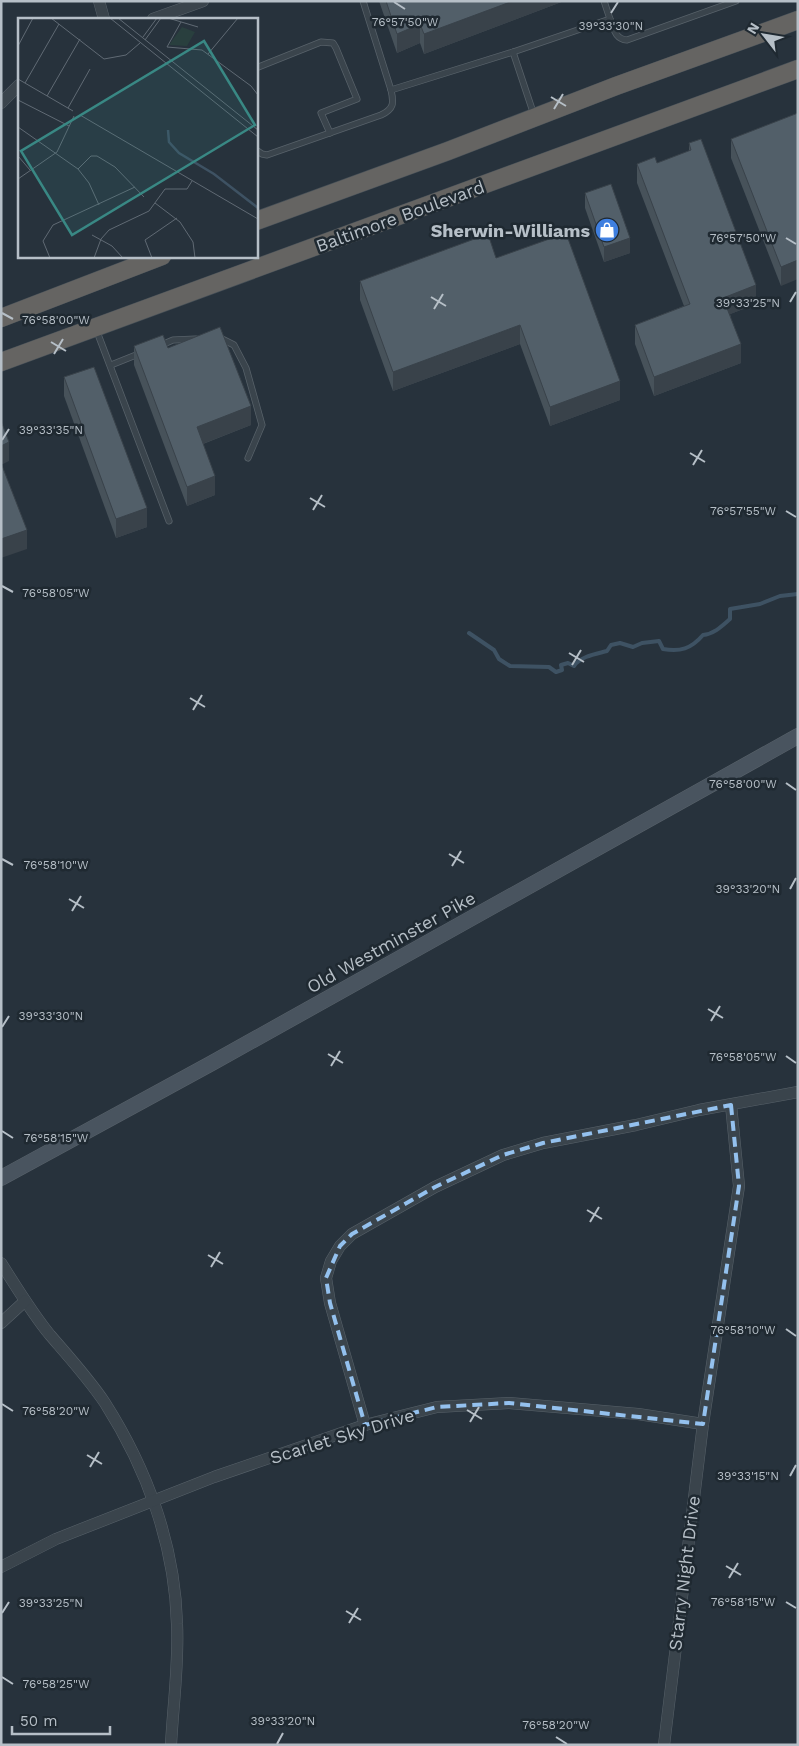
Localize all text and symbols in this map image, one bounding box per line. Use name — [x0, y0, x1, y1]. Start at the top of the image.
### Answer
north arrow — [739, 10, 789, 60]
text: 76°57'50"W — [372, 15, 439, 29]
inset map — [18, 18, 258, 258]
text: 39°33'30"N — [579, 19, 643, 33]
text: N — [743, 20, 762, 37]
street label: Baltimore Boulevard — [313, 176, 487, 256]
shop icon: Sherwin-Williams — [594, 217, 620, 243]
place label: Sherwin-Williams — [431, 220, 590, 241]
text: 76°57'50"W — [710, 231, 777, 245]
text: 39°33'25"N — [716, 296, 780, 310]
text: 76°58'00"W — [22, 313, 90, 327]
text: 39°33'35"N — [19, 423, 83, 437]
text: 76°57'55"W — [710, 504, 777, 518]
text: 76°58'05"W — [22, 586, 90, 600]
text: 76°58'00"W — [709, 777, 777, 791]
text: 76°58'10"W — [23, 858, 89, 872]
text: 39°33'20"N — [716, 882, 780, 896]
street label: Old Westminster Pike — [303, 887, 479, 997]
text: 39°33'30"N — [19, 1009, 83, 1023]
text: 76°58'05"W — [709, 1050, 777, 1064]
text: 76°58'15"W — [24, 1131, 89, 1145]
text: 76°58'10"W — [710, 1323, 776, 1337]
text: 76°58'20"W — [22, 1404, 90, 1418]
street label: Scarlet Sky Drive — [267, 1404, 417, 1468]
text: 39°33'15"N — [717, 1469, 779, 1483]
street label: Starry Night Drive — [664, 1494, 704, 1652]
text: 76°58'15"W — [711, 1595, 776, 1609]
text: 39°33'25"N — [19, 1596, 83, 1610]
text: 76°58'25"W — [23, 1677, 90, 1691]
scale bar — [12, 1704, 110, 1736]
text: 50 m — [20, 1712, 57, 1730]
text: 39°33'20"N — [251, 1714, 315, 1728]
text: 76°58'20"W — [522, 1718, 590, 1732]

